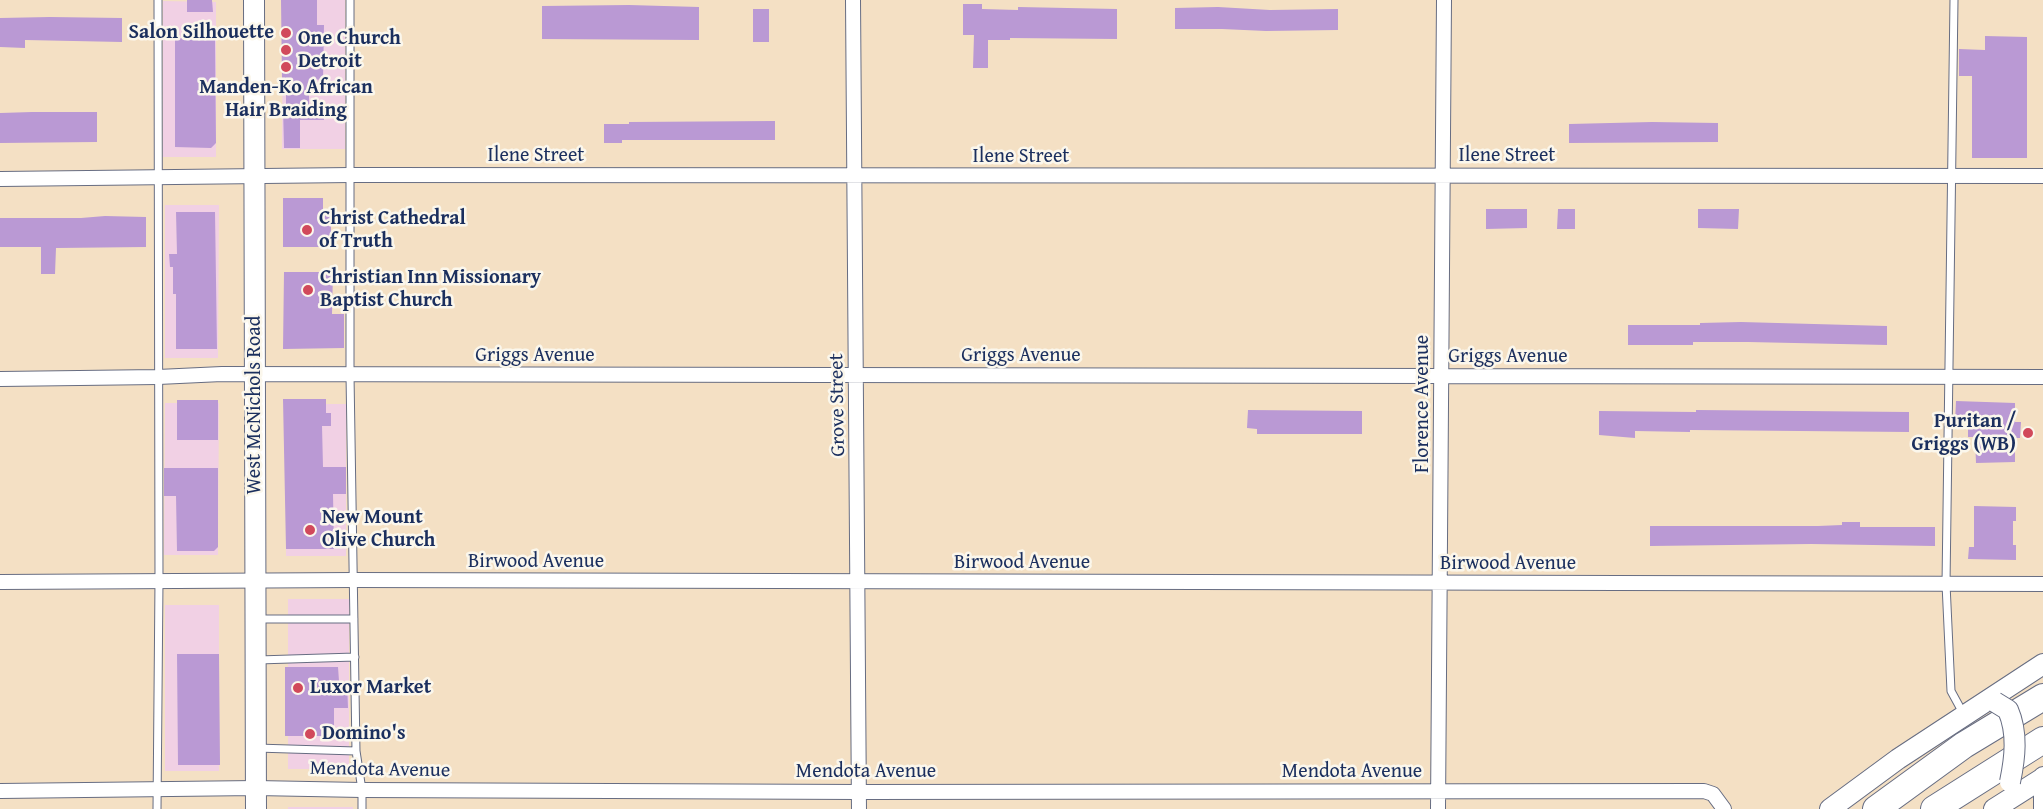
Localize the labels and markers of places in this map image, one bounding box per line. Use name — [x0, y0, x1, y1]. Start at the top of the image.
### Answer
place label: Salon Silhouette — [129, 21, 274, 45]
marker: Salon Silhouette — [279, 26, 293, 40]
place label: One Church Detroit — [298, 27, 401, 74]
marker: One Church Detroit — [279, 43, 293, 57]
marker: Manden-Ko African Hair Braiding — [279, 60, 293, 74]
place label: Manden-Ko African Hair Braiding — [199, 76, 373, 123]
place label: Christ Cathedral of Truth — [319, 207, 466, 254]
marker: Christ Cathedral of Truth — [300, 223, 314, 237]
place label: Christian Inn Missionary Baptist Church — [320, 266, 541, 313]
marker: Christian Inn Missionary Baptist Church — [301, 283, 315, 297]
place label: Puritan / Griggs (WB) — [1912, 410, 2016, 457]
marker: Puritan / Griggs (WB) — [2021, 426, 2035, 440]
place label: New Mount Olive Church — [322, 506, 435, 553]
marker: New Mount Olive Church — [303, 523, 317, 537]
place label: Luxor Market — [310, 676, 431, 700]
marker: Luxor Market — [291, 681, 305, 695]
place label: Domino's — [322, 722, 406, 746]
marker: Domino's — [303, 727, 317, 741]

